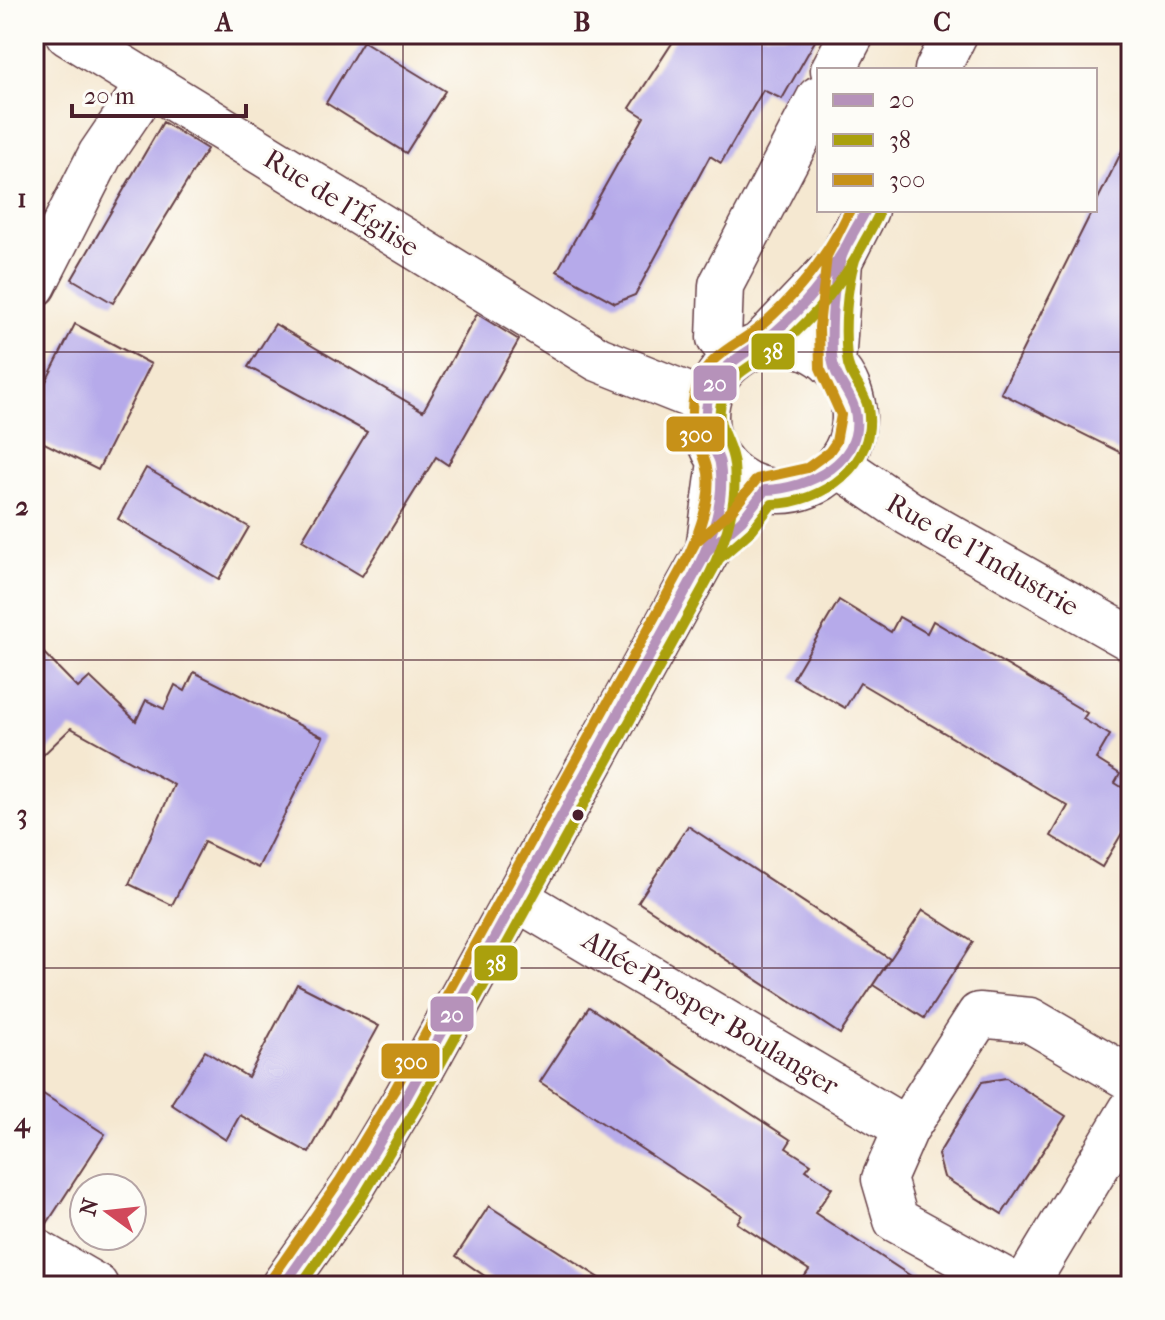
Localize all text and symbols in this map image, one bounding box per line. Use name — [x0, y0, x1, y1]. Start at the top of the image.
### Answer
text: A — [214, 7, 234, 38]
text: B — [574, 7, 591, 38]
text: C — [933, 7, 951, 38]
scale bar — [72, 68, 246, 118]
legend — [817, 68, 1097, 212]
text: 20 m — [84, 82, 135, 110]
text: 20 — [889, 86, 915, 114]
text: 38 — [889, 126, 911, 154]
street label: Rue de l'Église — [258, 142, 425, 263]
text: 300 — [889, 166, 925, 194]
text: 1 — [17, 183, 27, 214]
line badge: 38 — [750, 332, 796, 371]
text: 38 — [763, 339, 783, 365]
line badge: 20 — [692, 364, 738, 402]
text: 20 — [703, 371, 727, 397]
line badge: 300 — [665, 415, 726, 453]
text: 300 — [679, 422, 713, 448]
street label: Rue de l'Industrie — [881, 486, 1085, 623]
text: 2 — [15, 491, 29, 522]
text: 3 — [17, 799, 27, 830]
unlabelled marker — [570, 807, 586, 823]
street label: Allée Prosper Boulanger — [576, 922, 845, 1102]
line badge: 38 — [473, 944, 519, 982]
text: 38 — [486, 951, 506, 977]
line badge: 20 — [429, 995, 475, 1033]
text: 20 — [440, 1002, 464, 1028]
line badge: 300 — [380, 1042, 441, 1080]
text: 300 — [394, 1049, 428, 1075]
text: 4 — [13, 1107, 31, 1139]
north arrow — [68, 1172, 148, 1252]
text: N — [75, 1195, 104, 1219]

